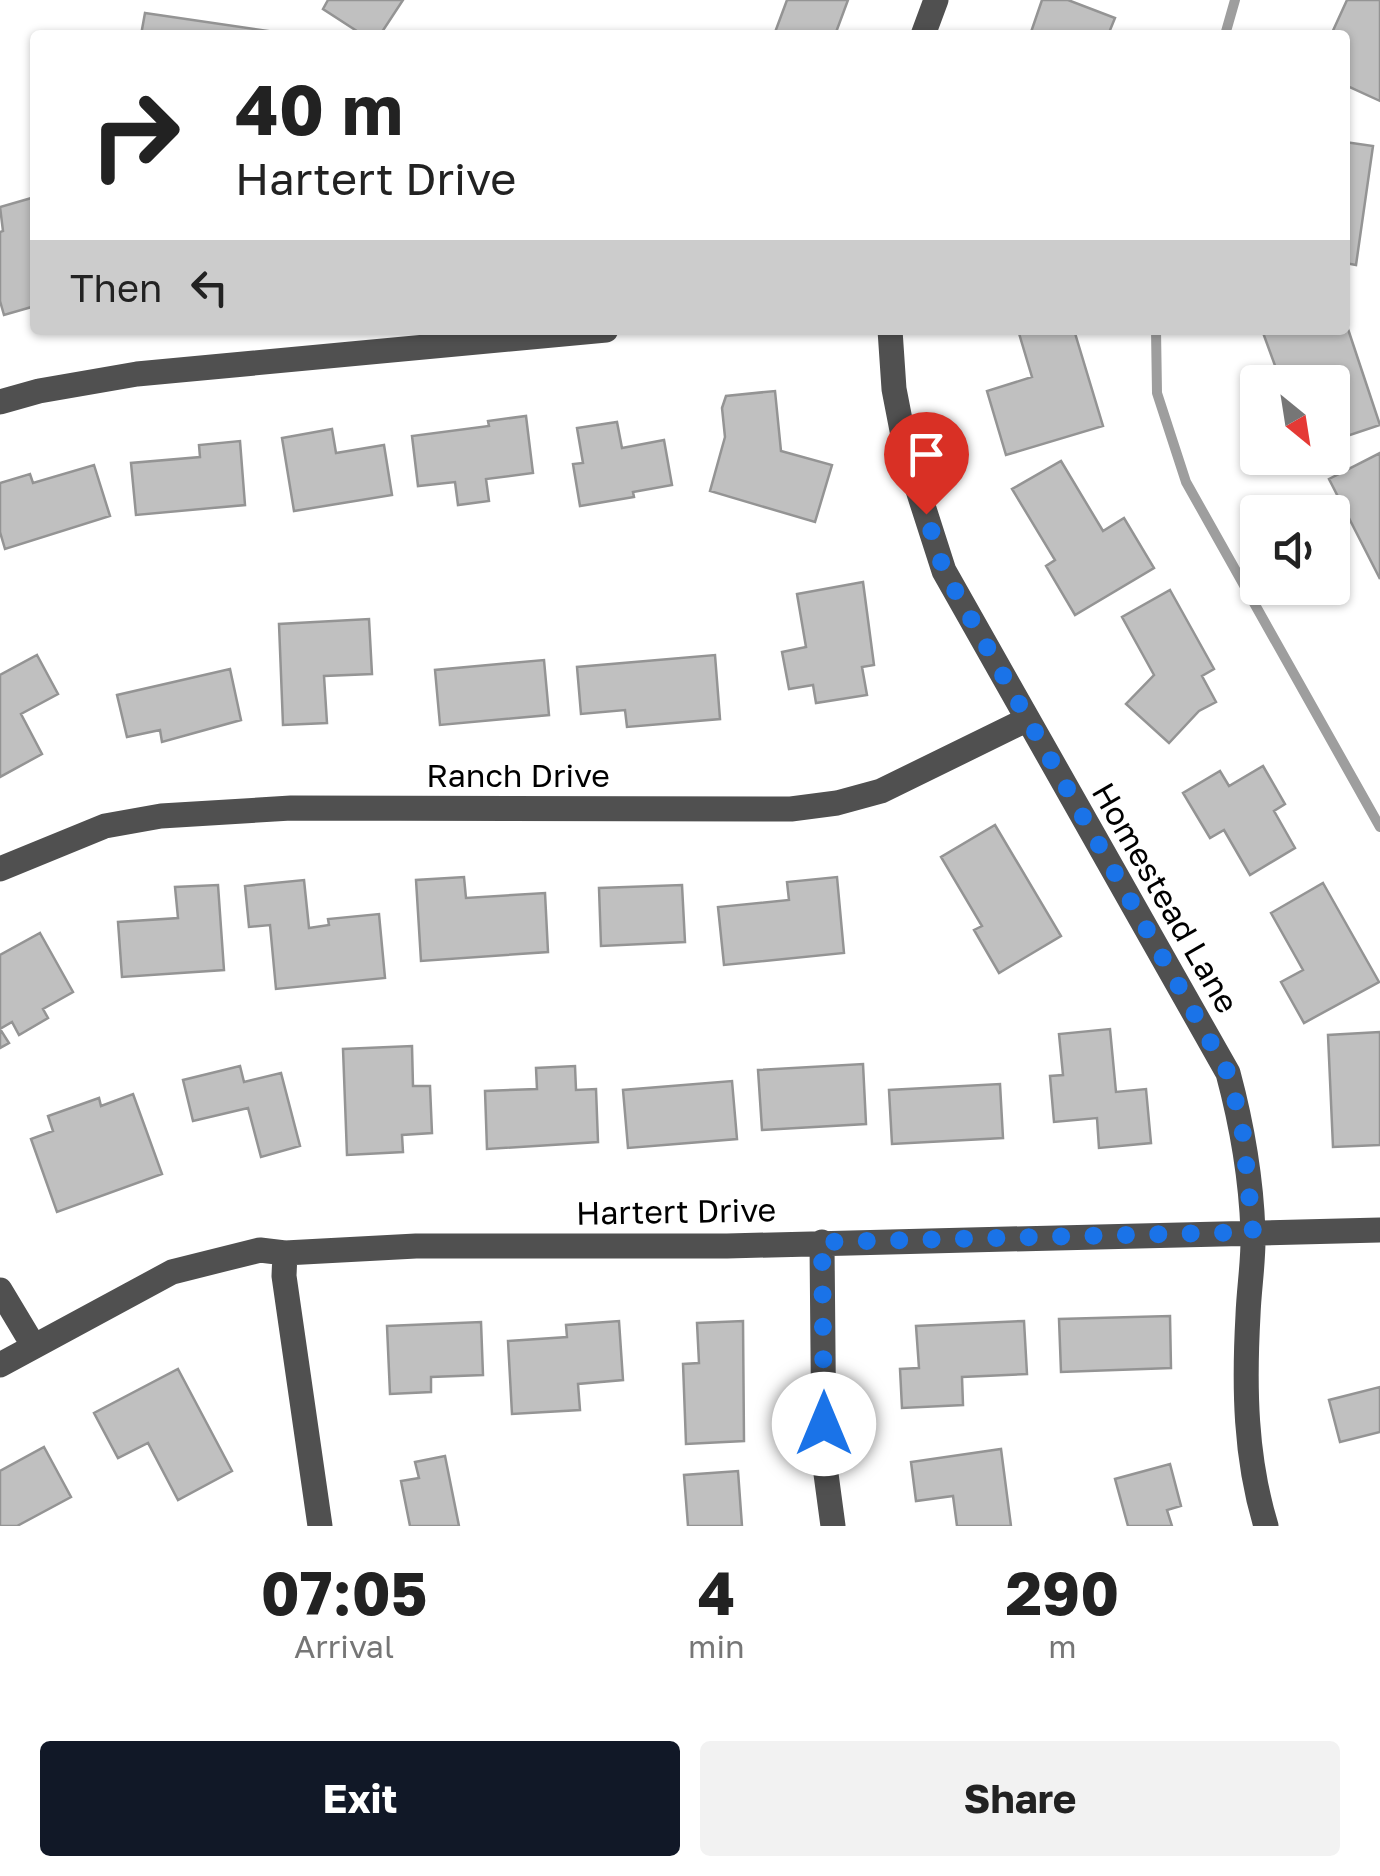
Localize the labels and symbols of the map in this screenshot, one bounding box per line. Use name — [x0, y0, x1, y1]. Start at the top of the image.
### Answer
north arrow — [1240, 365, 1350, 475]
pin — [884, 412, 969, 515]
street label: Ranch Drive — [426, 756, 610, 794]
street label: Homestead Lane — [1085, 776, 1247, 1019]
street label: Hartert Drive — [576, 1190, 776, 1232]
position arrow — [772, 1372, 876, 1476]

